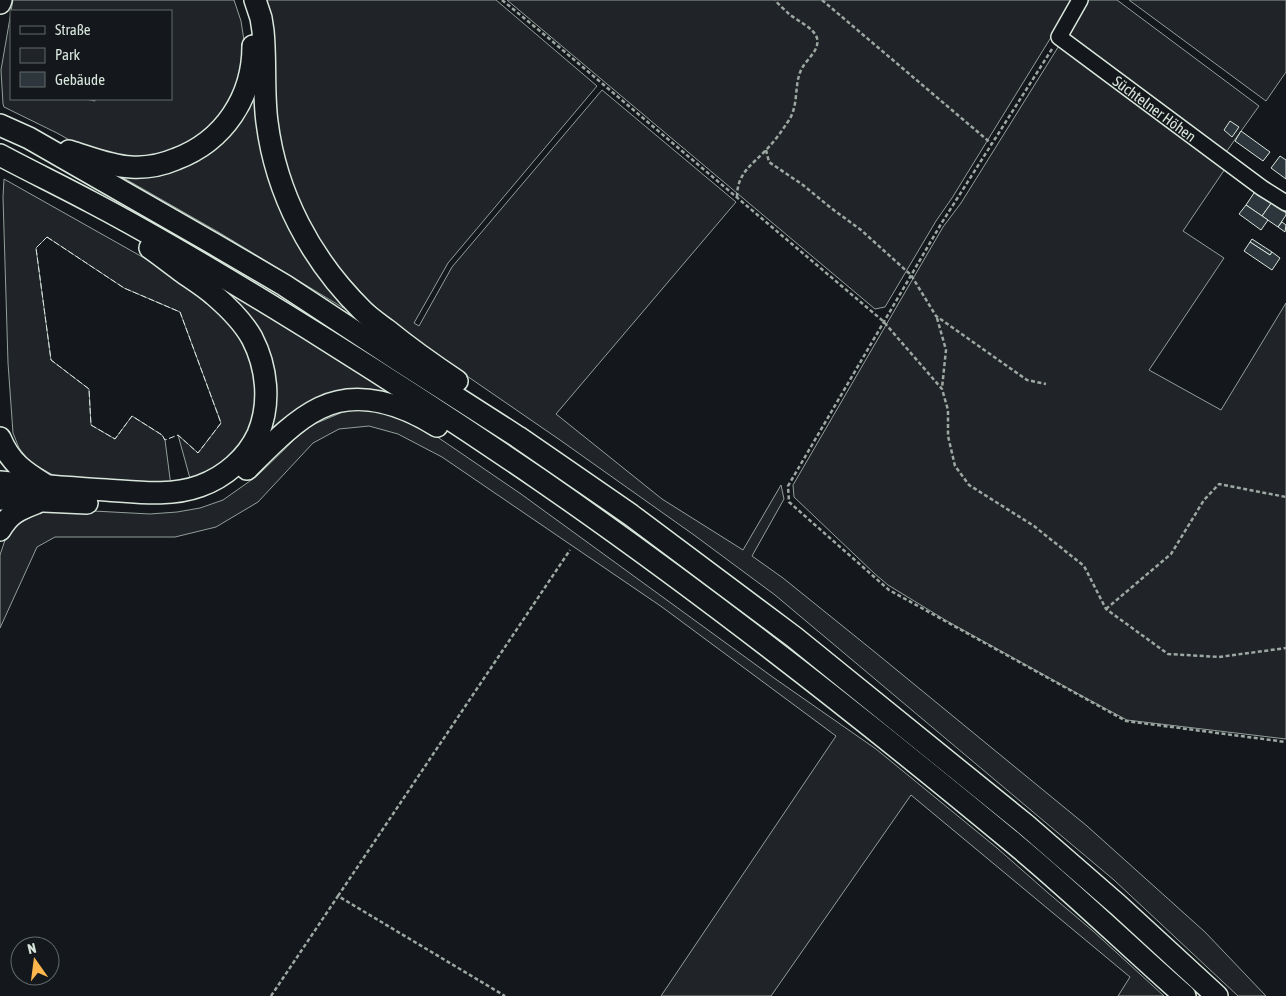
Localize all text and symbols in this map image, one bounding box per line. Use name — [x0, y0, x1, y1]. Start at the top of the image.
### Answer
legend — [10, 10, 172, 100]
text: Straße — [55, 21, 91, 38]
text: Park — [55, 46, 80, 63]
text: Gebäude — [55, 71, 105, 88]
street label: Süchtelner Höhen — [1110, 72, 1200, 145]
north arrow — [10, 936, 60, 986]
text: N — [26, 940, 38, 957]

